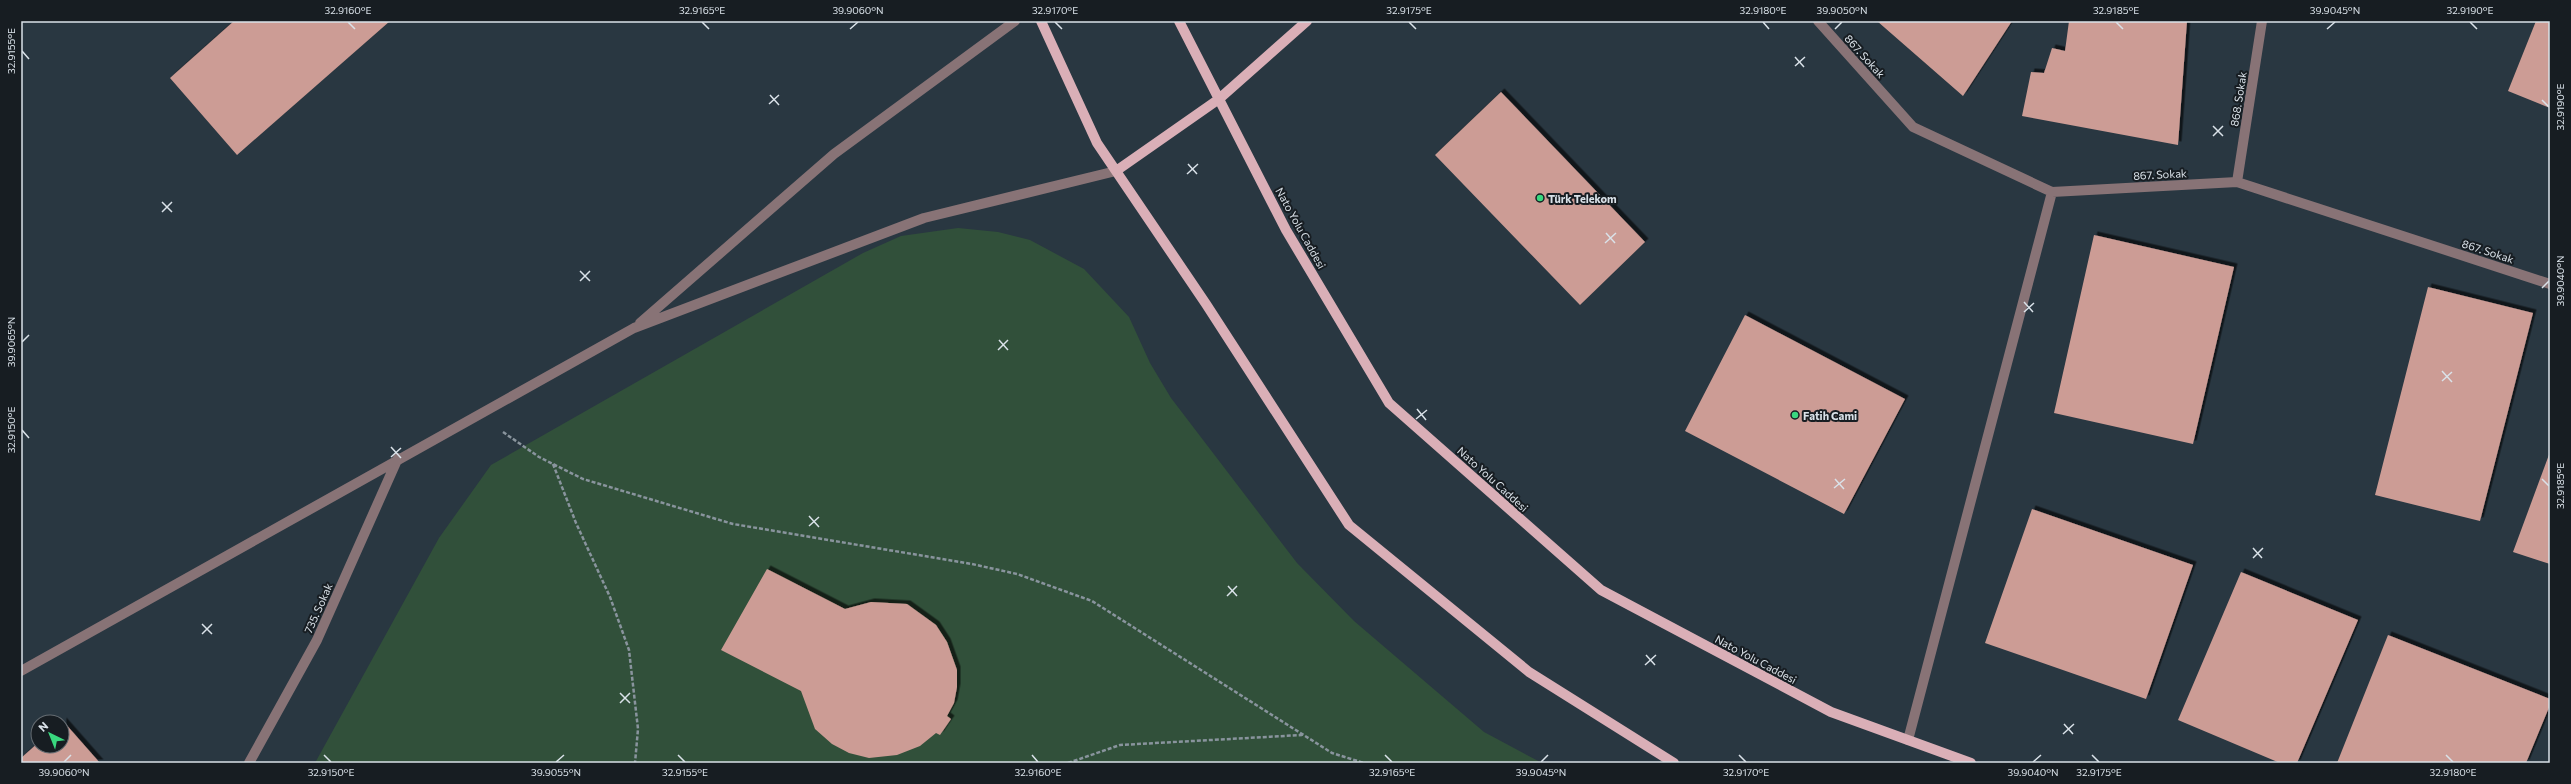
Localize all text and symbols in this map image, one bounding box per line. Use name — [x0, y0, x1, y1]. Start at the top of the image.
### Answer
text: 32.9160°E — [325, 4, 372, 16]
text: 32.9165°E — [679, 4, 725, 16]
text: 39.9060°N — [832, 4, 884, 16]
text: 32.9170°E — [1032, 4, 1078, 16]
text: 32.9175°E — [1386, 4, 1432, 16]
text: 32.9180°E — [1740, 4, 1787, 16]
text: 39.9050°N — [1817, 4, 1867, 16]
text: 32.9185°E — [2093, 4, 2139, 16]
text: 39.9045°N — [2310, 4, 2360, 16]
text: 32.9190°E — [2447, 4, 2494, 16]
text: 32.9155°E — [5, 28, 17, 74]
street label: 867. Sokak — [1842, 32, 1888, 80]
street label: 868. Sokak — [2227, 71, 2249, 127]
text: 32.9190°E — [2554, 83, 2566, 130]
street label: 867. Sokak — [2133, 166, 2187, 182]
street label: Nato Yolu Caddesi — [1273, 185, 1329, 271]
place label: Türk Telekom — [1548, 192, 1617, 205]
marker: Türk Telekom — [1535, 193, 1545, 203]
street label: 867. Sokak — [2460, 237, 2516, 266]
text: 39.9040°N — [2554, 255, 2566, 307]
text: 39.9065°N — [5, 317, 17, 367]
text: 32.9150°E — [5, 407, 17, 453]
place label: Fatih Cami — [1803, 409, 1857, 422]
marker: Fatih Cami — [1790, 410, 1800, 420]
street label: Nato Yolu Caddesi — [1455, 444, 1531, 514]
text: 32.9185°E — [2554, 463, 2566, 509]
street label: 735. Sokak — [301, 581, 335, 635]
street label: Nato Yolu Caddesi — [1713, 632, 1799, 686]
north arrow — [30, 714, 70, 754]
text: N — [35, 719, 50, 734]
text: 39.9060°N — [38, 766, 90, 778]
text: 32.9150°E — [308, 766, 354, 778]
text: 39.9055°N — [531, 766, 581, 778]
text: 32.9155°E — [662, 766, 708, 778]
text: 32.9160°E — [1015, 766, 1062, 778]
text: 32.9165°E — [1369, 766, 1415, 778]
text: 39.9045°N — [1516, 766, 1566, 778]
text: 32.9170°E — [1723, 766, 1769, 778]
text: 39.9040°N — [2007, 766, 2059, 778]
text: 32.9175°E — [2076, 766, 2122, 778]
text: 32.9180°E — [2430, 766, 2477, 778]

